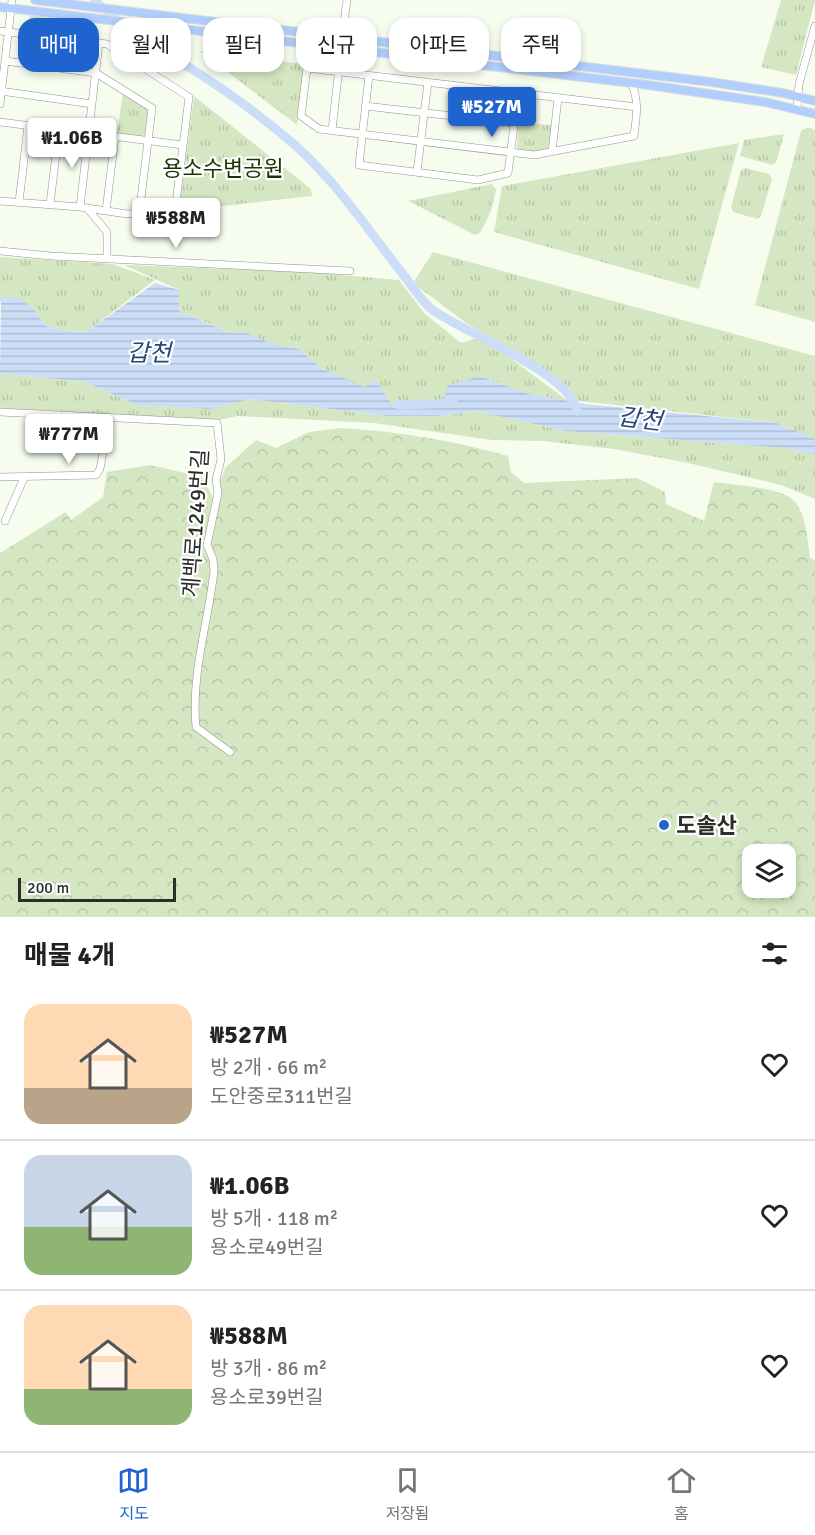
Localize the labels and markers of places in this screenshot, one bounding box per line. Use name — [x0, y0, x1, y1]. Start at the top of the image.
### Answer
pin: ₩527M — [450, 87, 534, 138]
pin: ₩1.06B — [23, 118, 121, 169]
pin: ₩588M — [134, 198, 218, 249]
pin: ₩777M — [27, 414, 111, 465]
place label: 도솔산 — [676, 812, 737, 839]
marker: 도솔산 — [657, 818, 671, 832]

